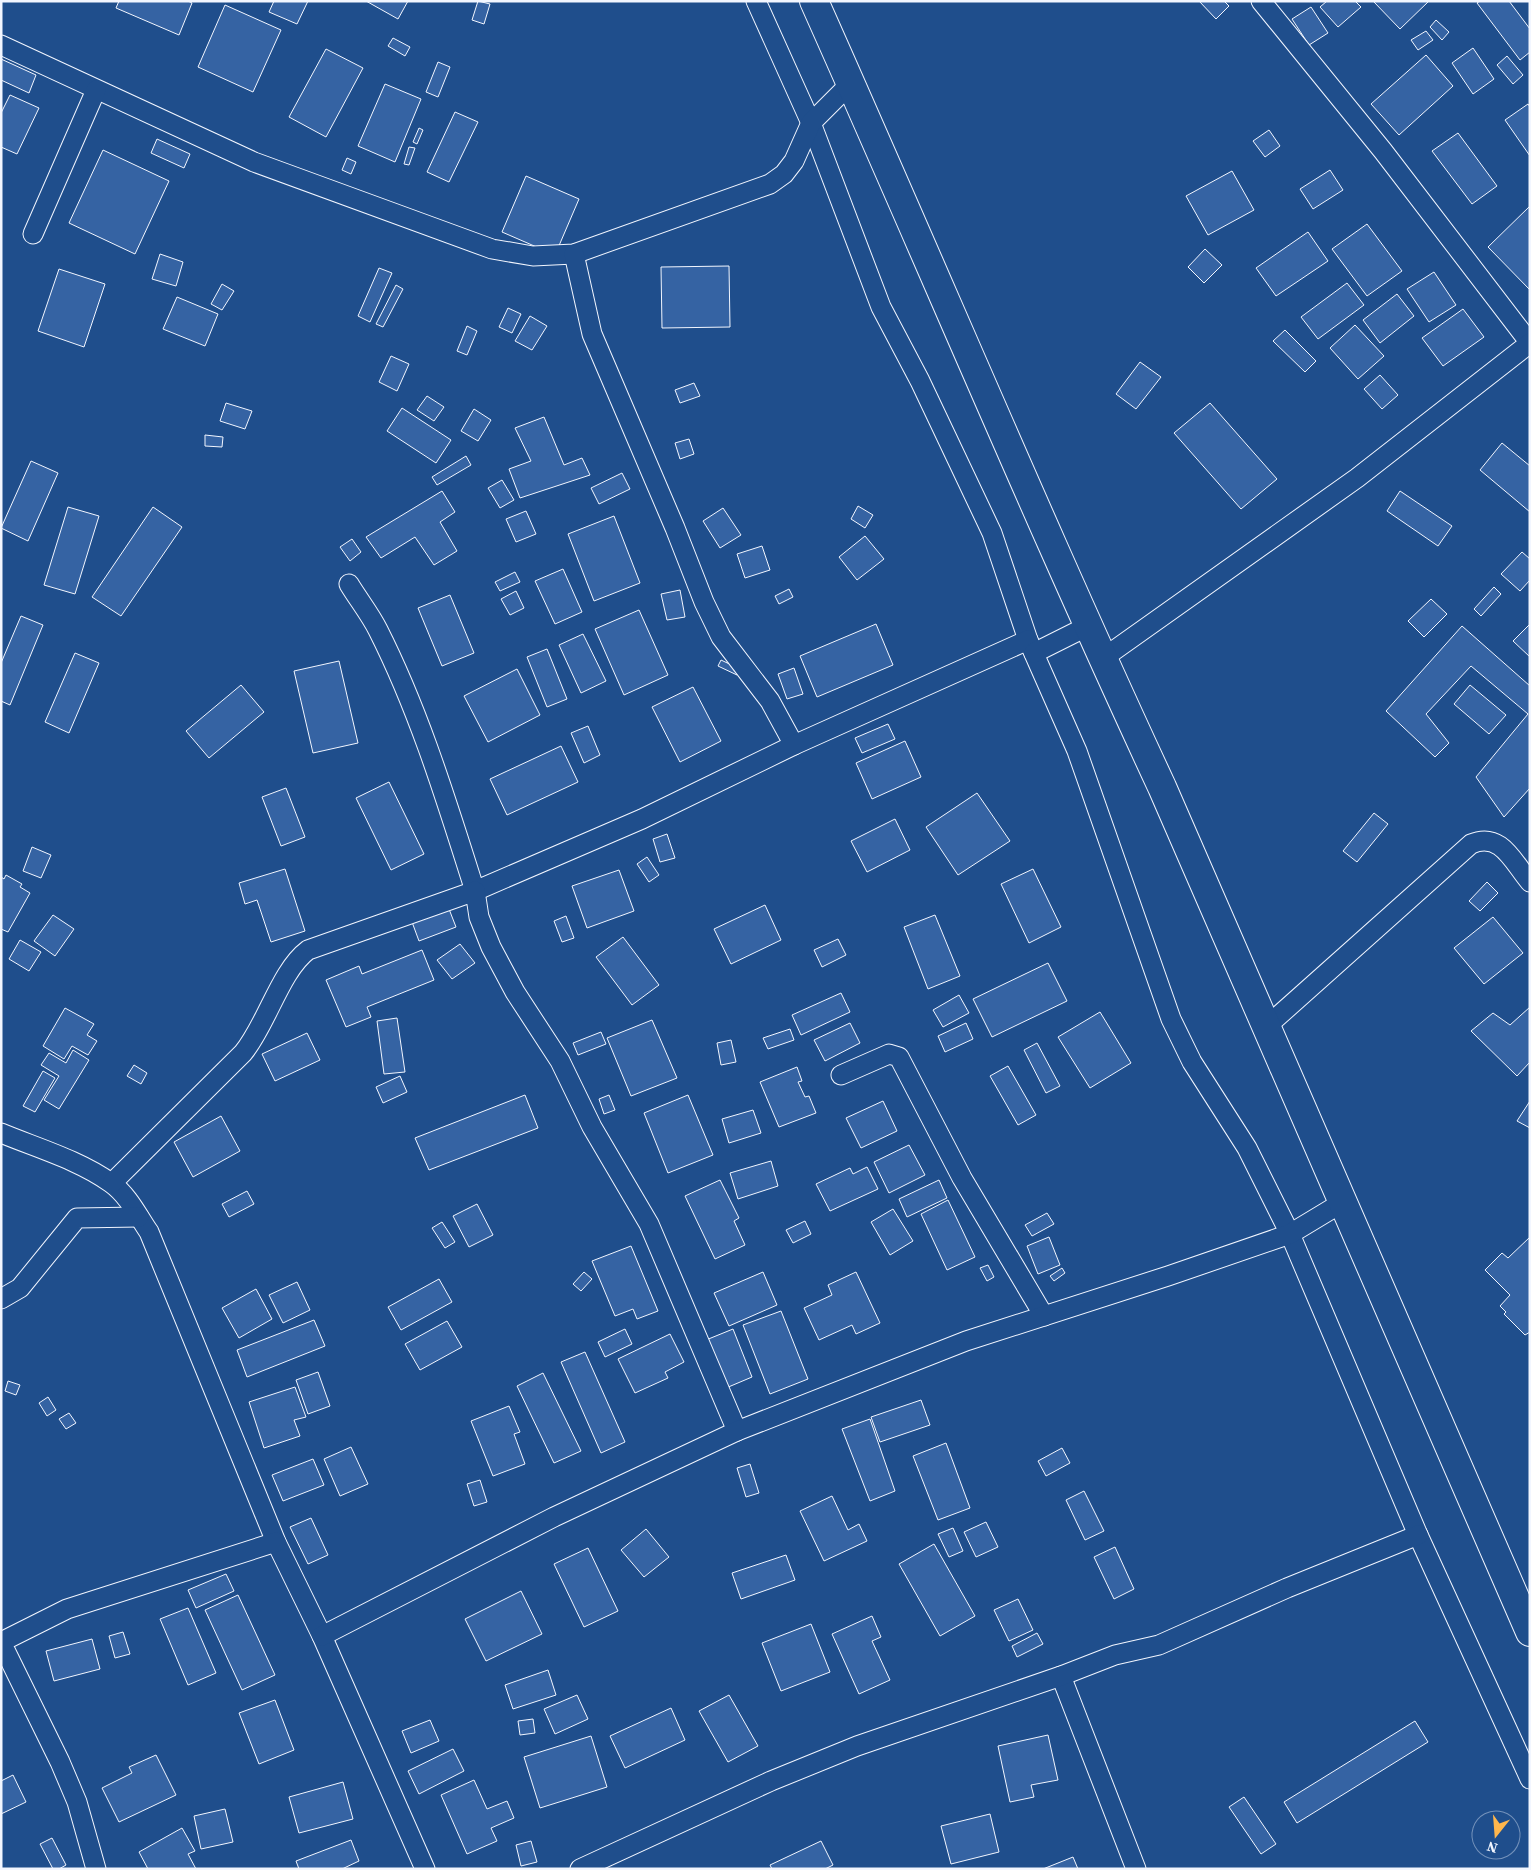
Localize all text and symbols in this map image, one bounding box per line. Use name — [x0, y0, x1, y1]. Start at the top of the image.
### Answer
north arrow — [1471, 1810, 1521, 1860]
text: N — [1484, 1836, 1500, 1858]

